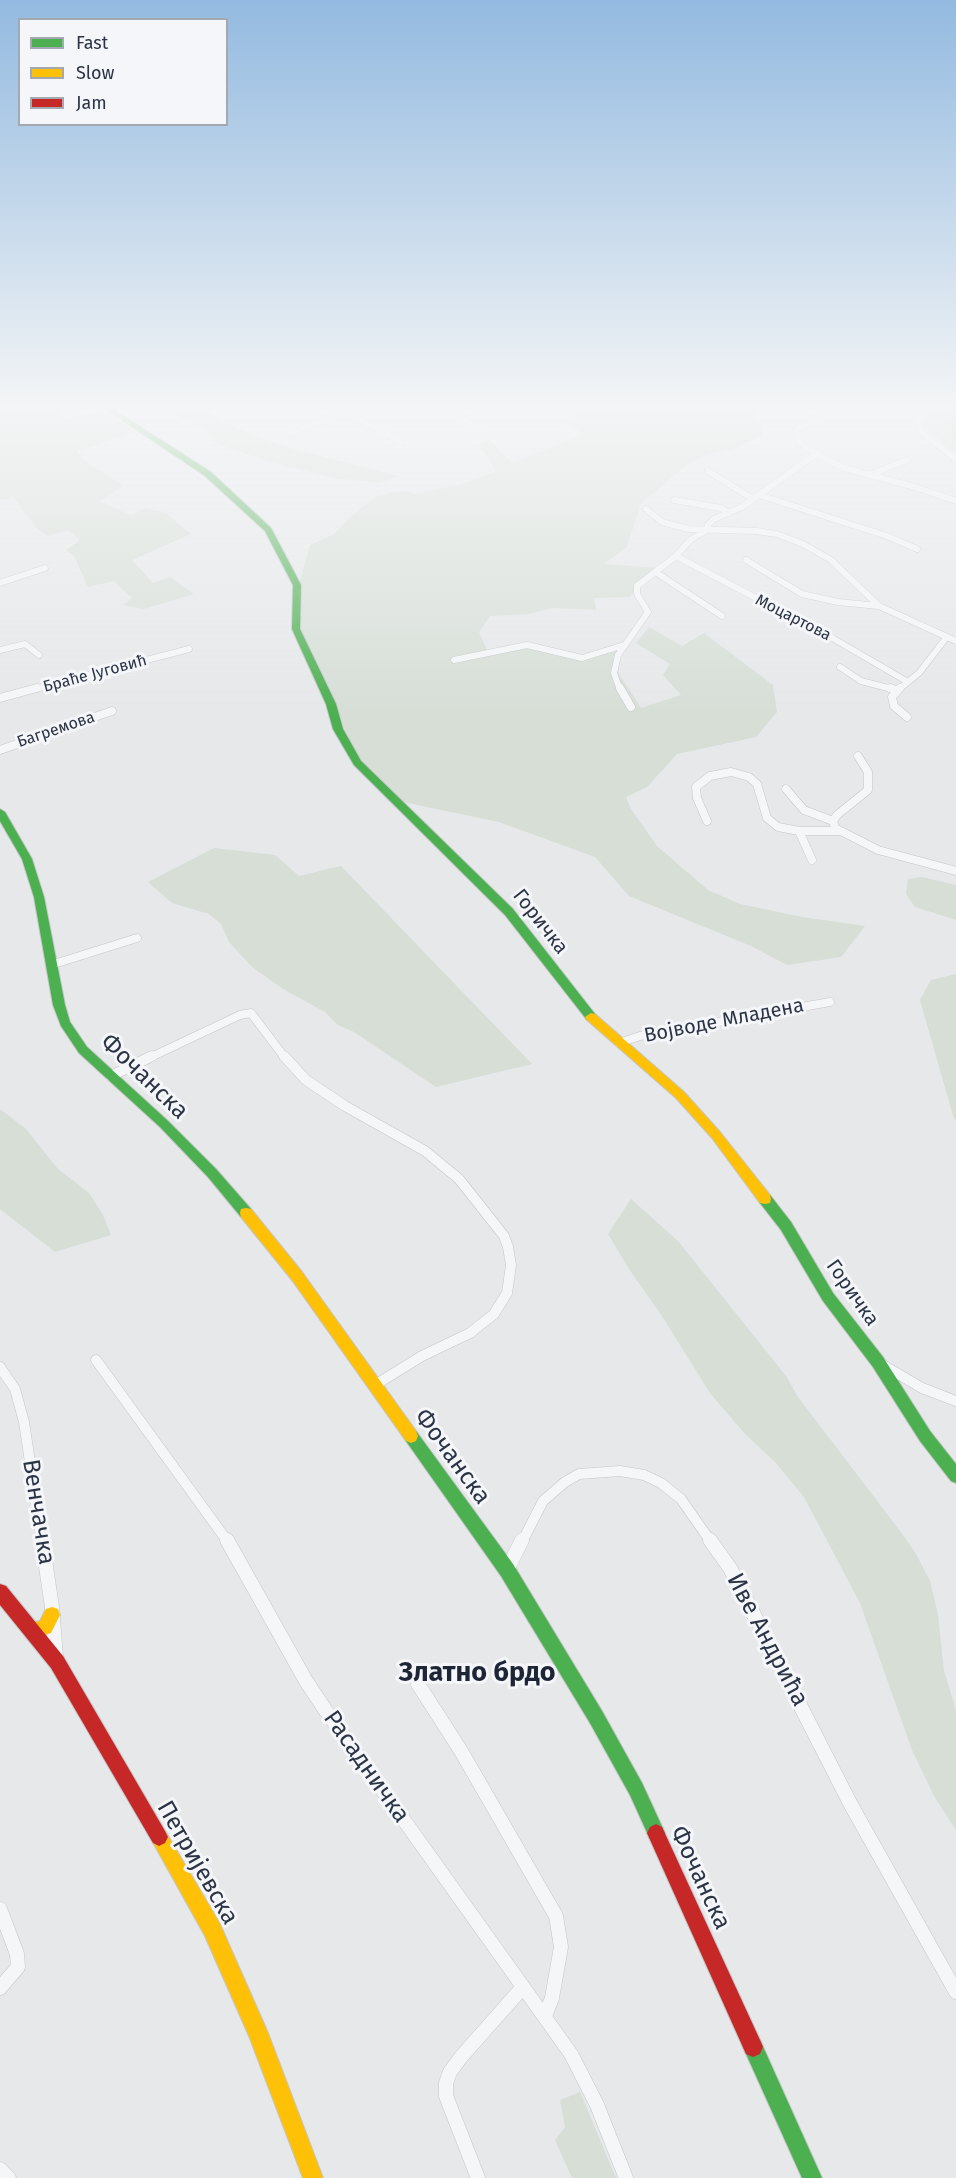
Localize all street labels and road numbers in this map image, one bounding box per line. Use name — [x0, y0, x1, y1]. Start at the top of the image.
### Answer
street label: Моцартова — [752, 591, 834, 645]
street label: Браће Југовић — [41, 651, 149, 697]
street label: Багремова — [15, 708, 97, 752]
street label: Горичка — [507, 885, 573, 959]
street label: Војводе Младена — [642, 994, 806, 1048]
street label: Фочанска — [94, 1028, 194, 1126]
street label: Горичка — [820, 1255, 884, 1331]
street label: Фочанска — [408, 1404, 496, 1510]
street label: Венчачка — [15, 1457, 61, 1567]
street label: Иве Андрића — [720, 1569, 814, 1711]
street label: Расадничка — [317, 1705, 415, 1829]
street label: Петријевска — [150, 1796, 244, 1930]
street label: Фочанска — [664, 1822, 736, 1934]

